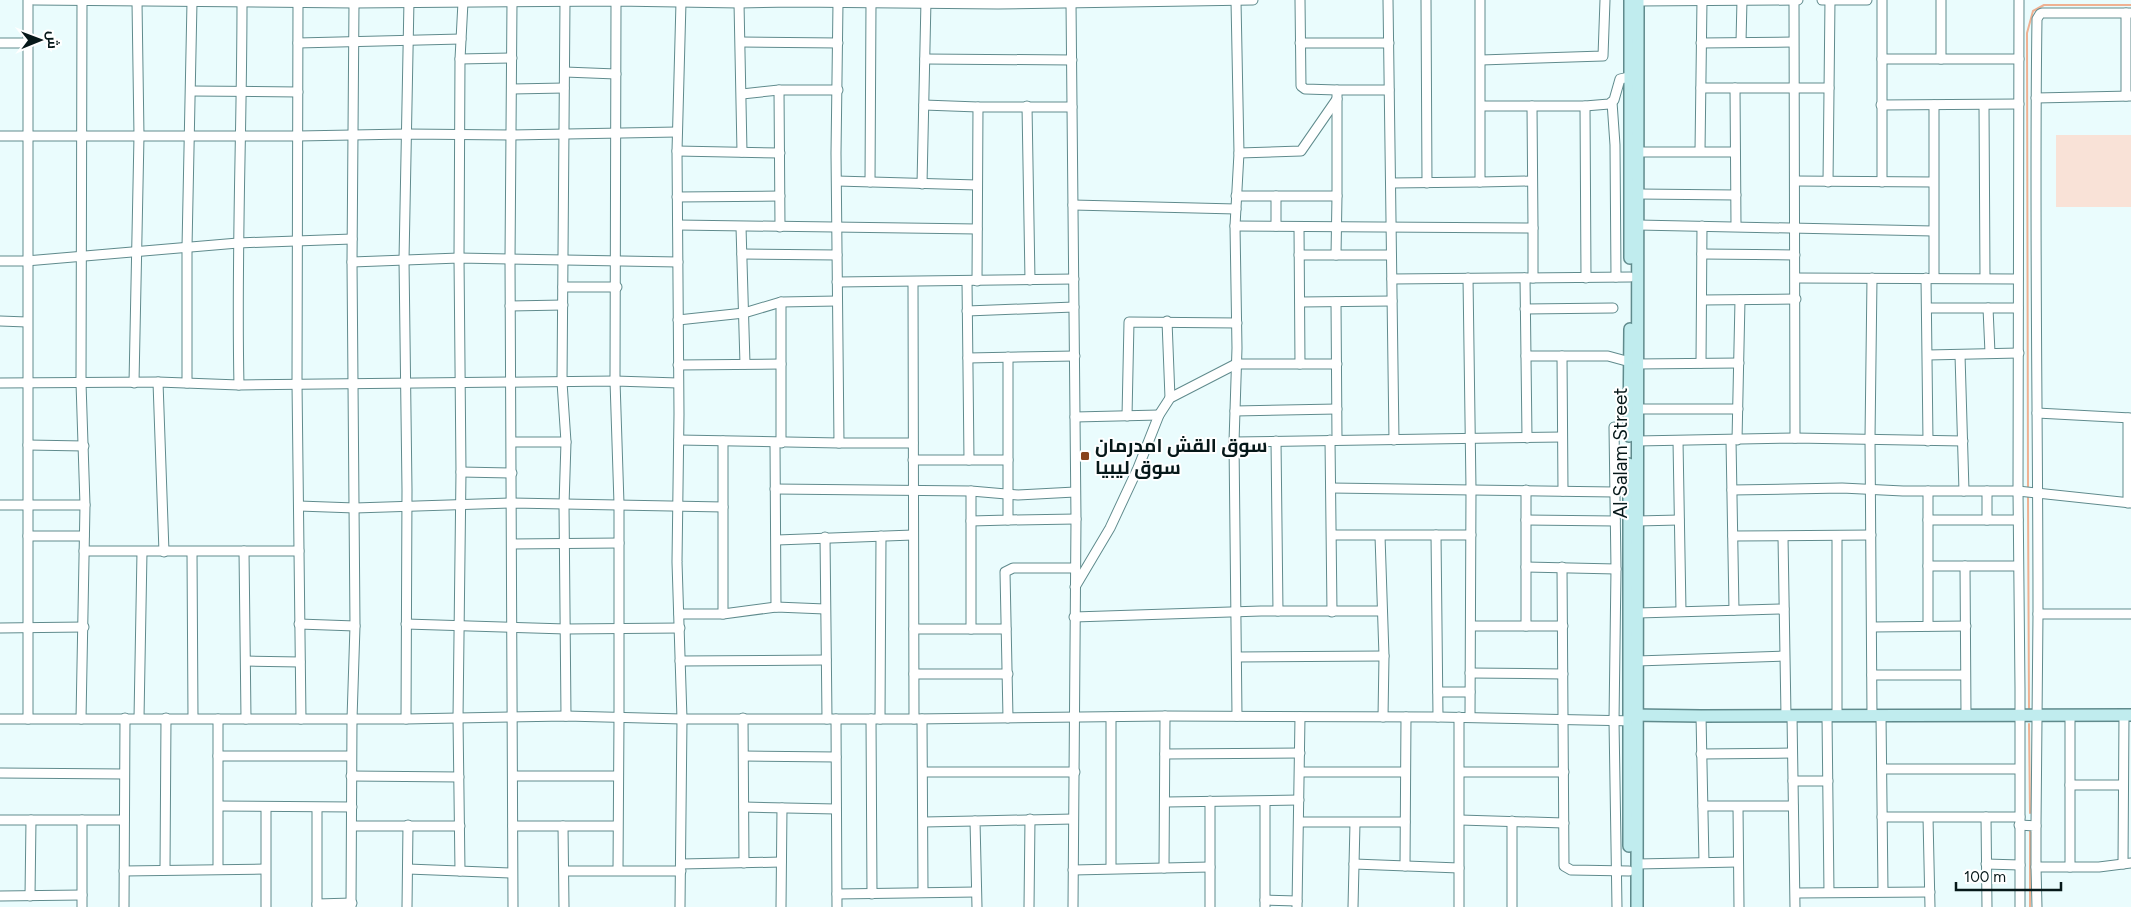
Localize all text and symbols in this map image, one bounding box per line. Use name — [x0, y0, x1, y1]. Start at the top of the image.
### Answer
north arrow — [15, 15, 65, 65]
text: ش — [44, 31, 61, 49]
street label: Al Salam Street — [1609, 387, 1632, 519]
place label: سوق القش امدرمان سوق ليبيا — [1095, 434, 1268, 479]
marker: سوق القش امدرمان سوق ليبيا — [1079, 450, 1091, 462]
scale bar — [1956, 860, 2061, 892]
text: 100 m — [1964, 868, 2006, 886]

